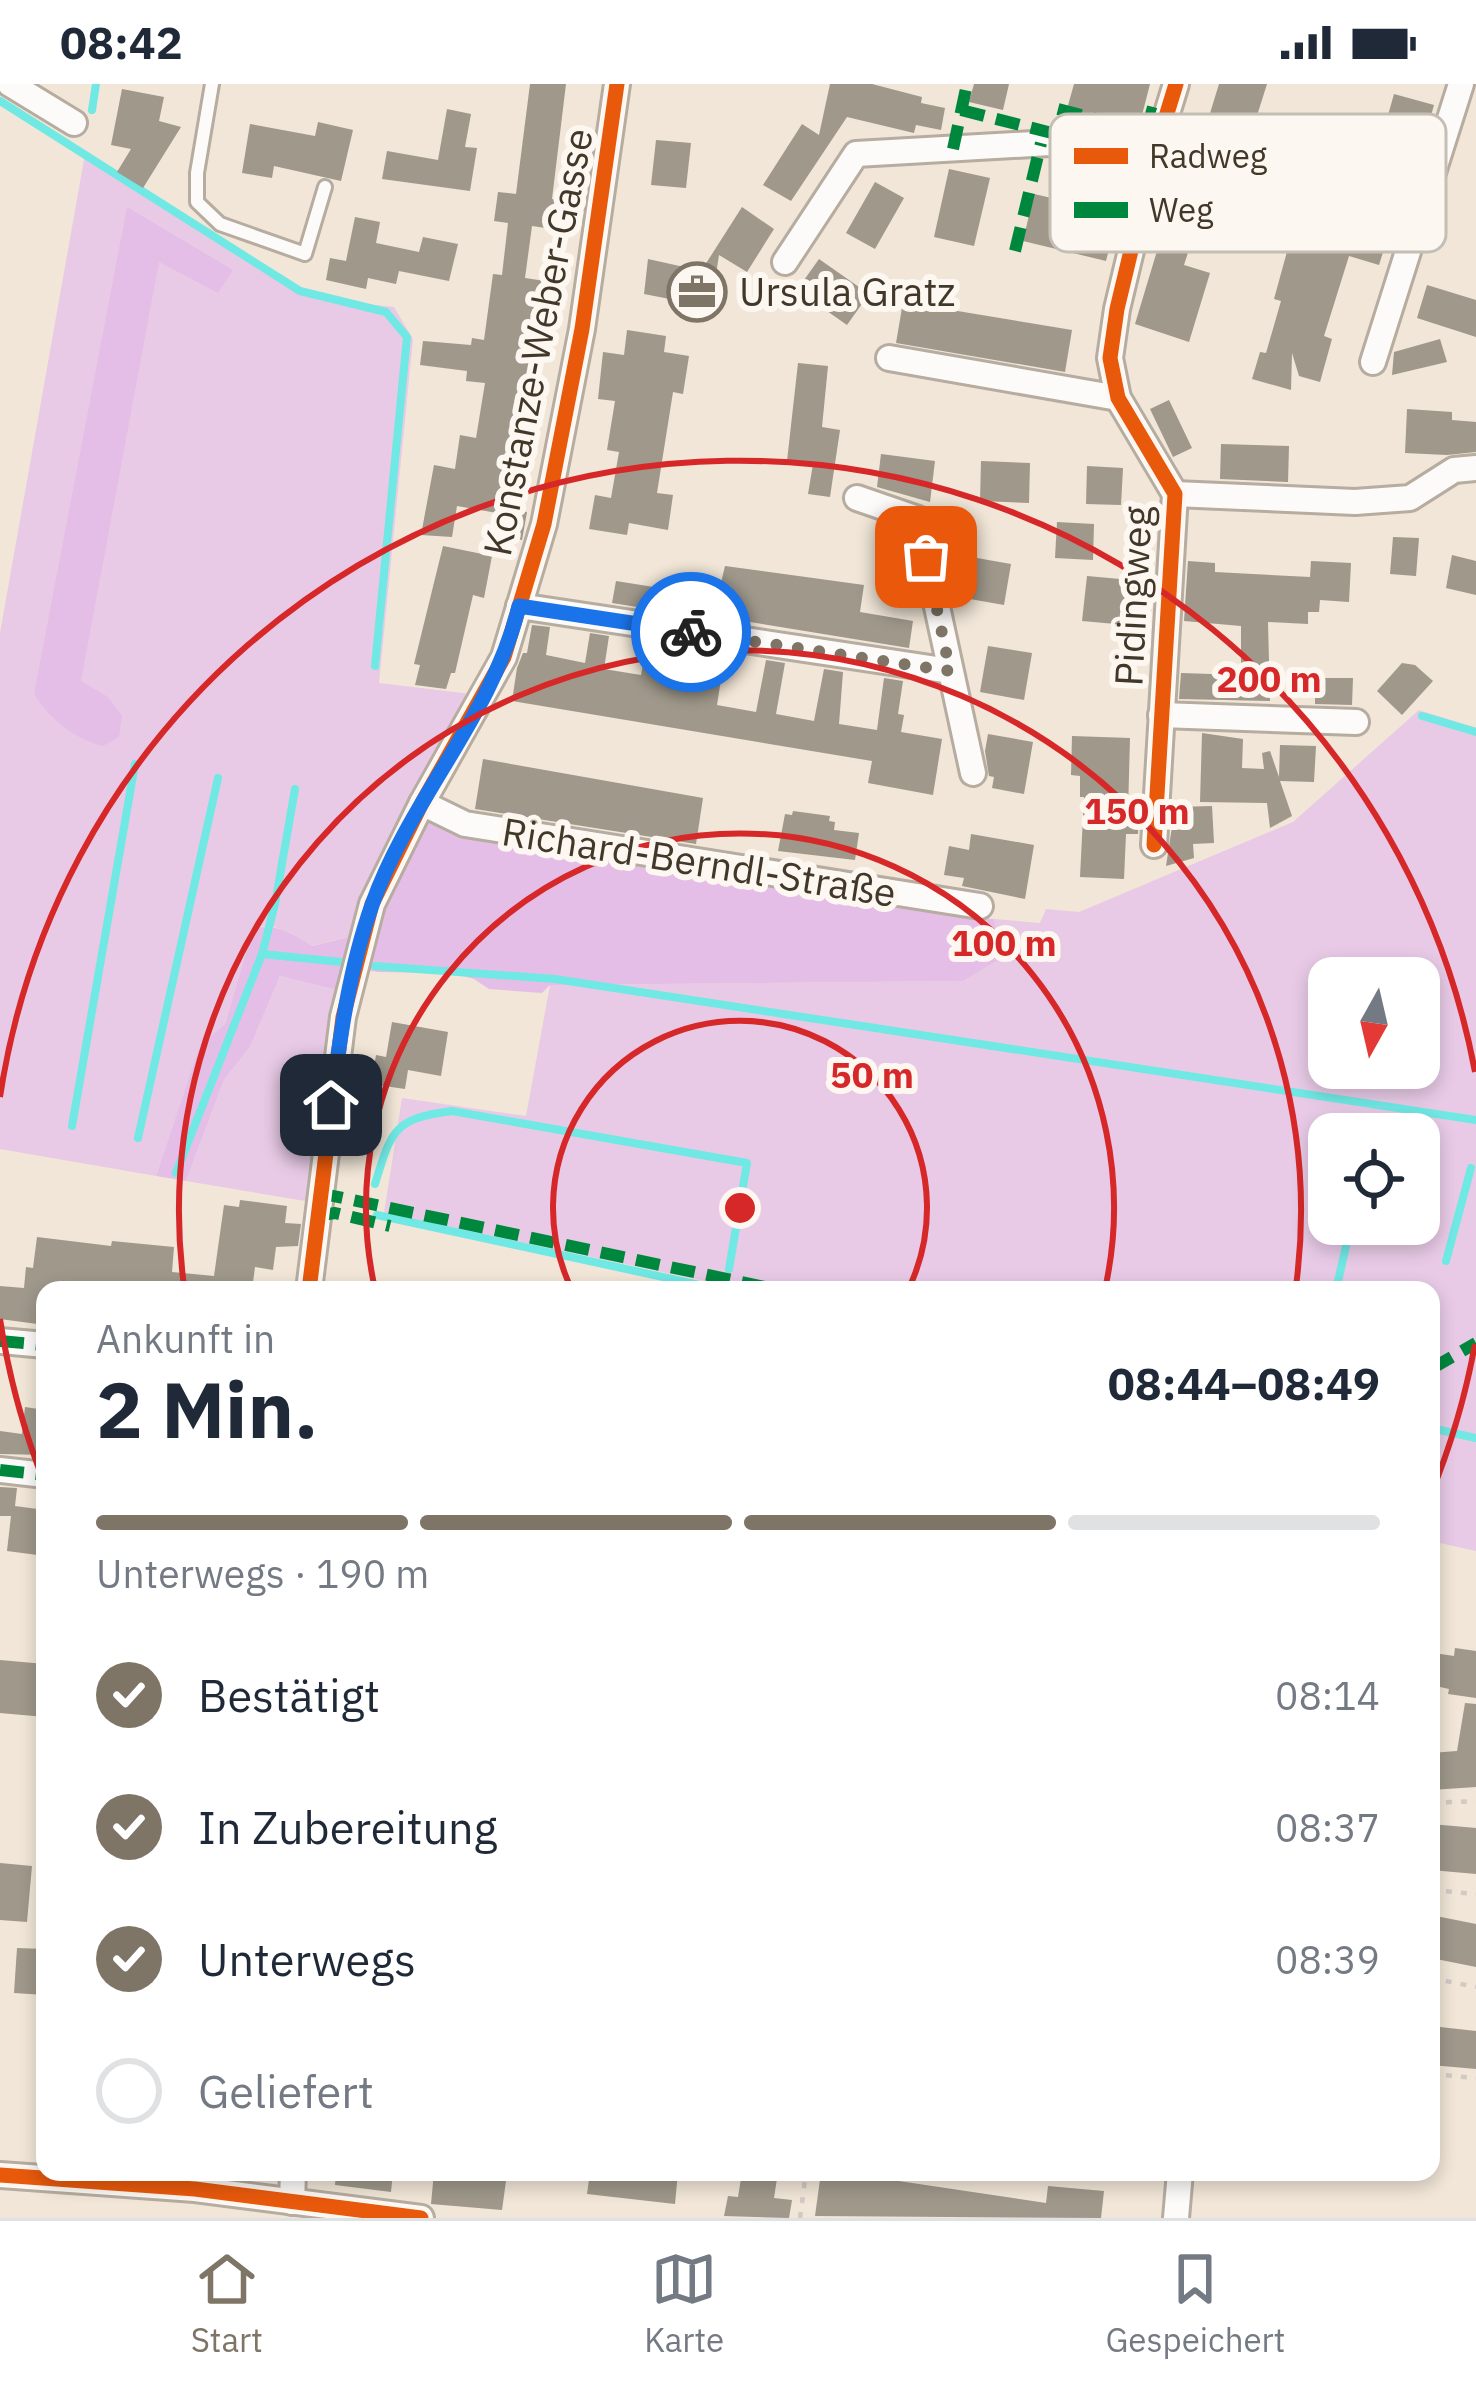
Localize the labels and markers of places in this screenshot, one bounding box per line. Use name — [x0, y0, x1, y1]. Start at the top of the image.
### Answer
office icon: Ursula Gratz — [666, 261, 728, 323]
place label: Ursula Gratz — [739, 266, 955, 317]
pin — [875, 506, 977, 608]
pin — [280, 1054, 382, 1156]
centre of rings — [719, 1187, 761, 1229]

